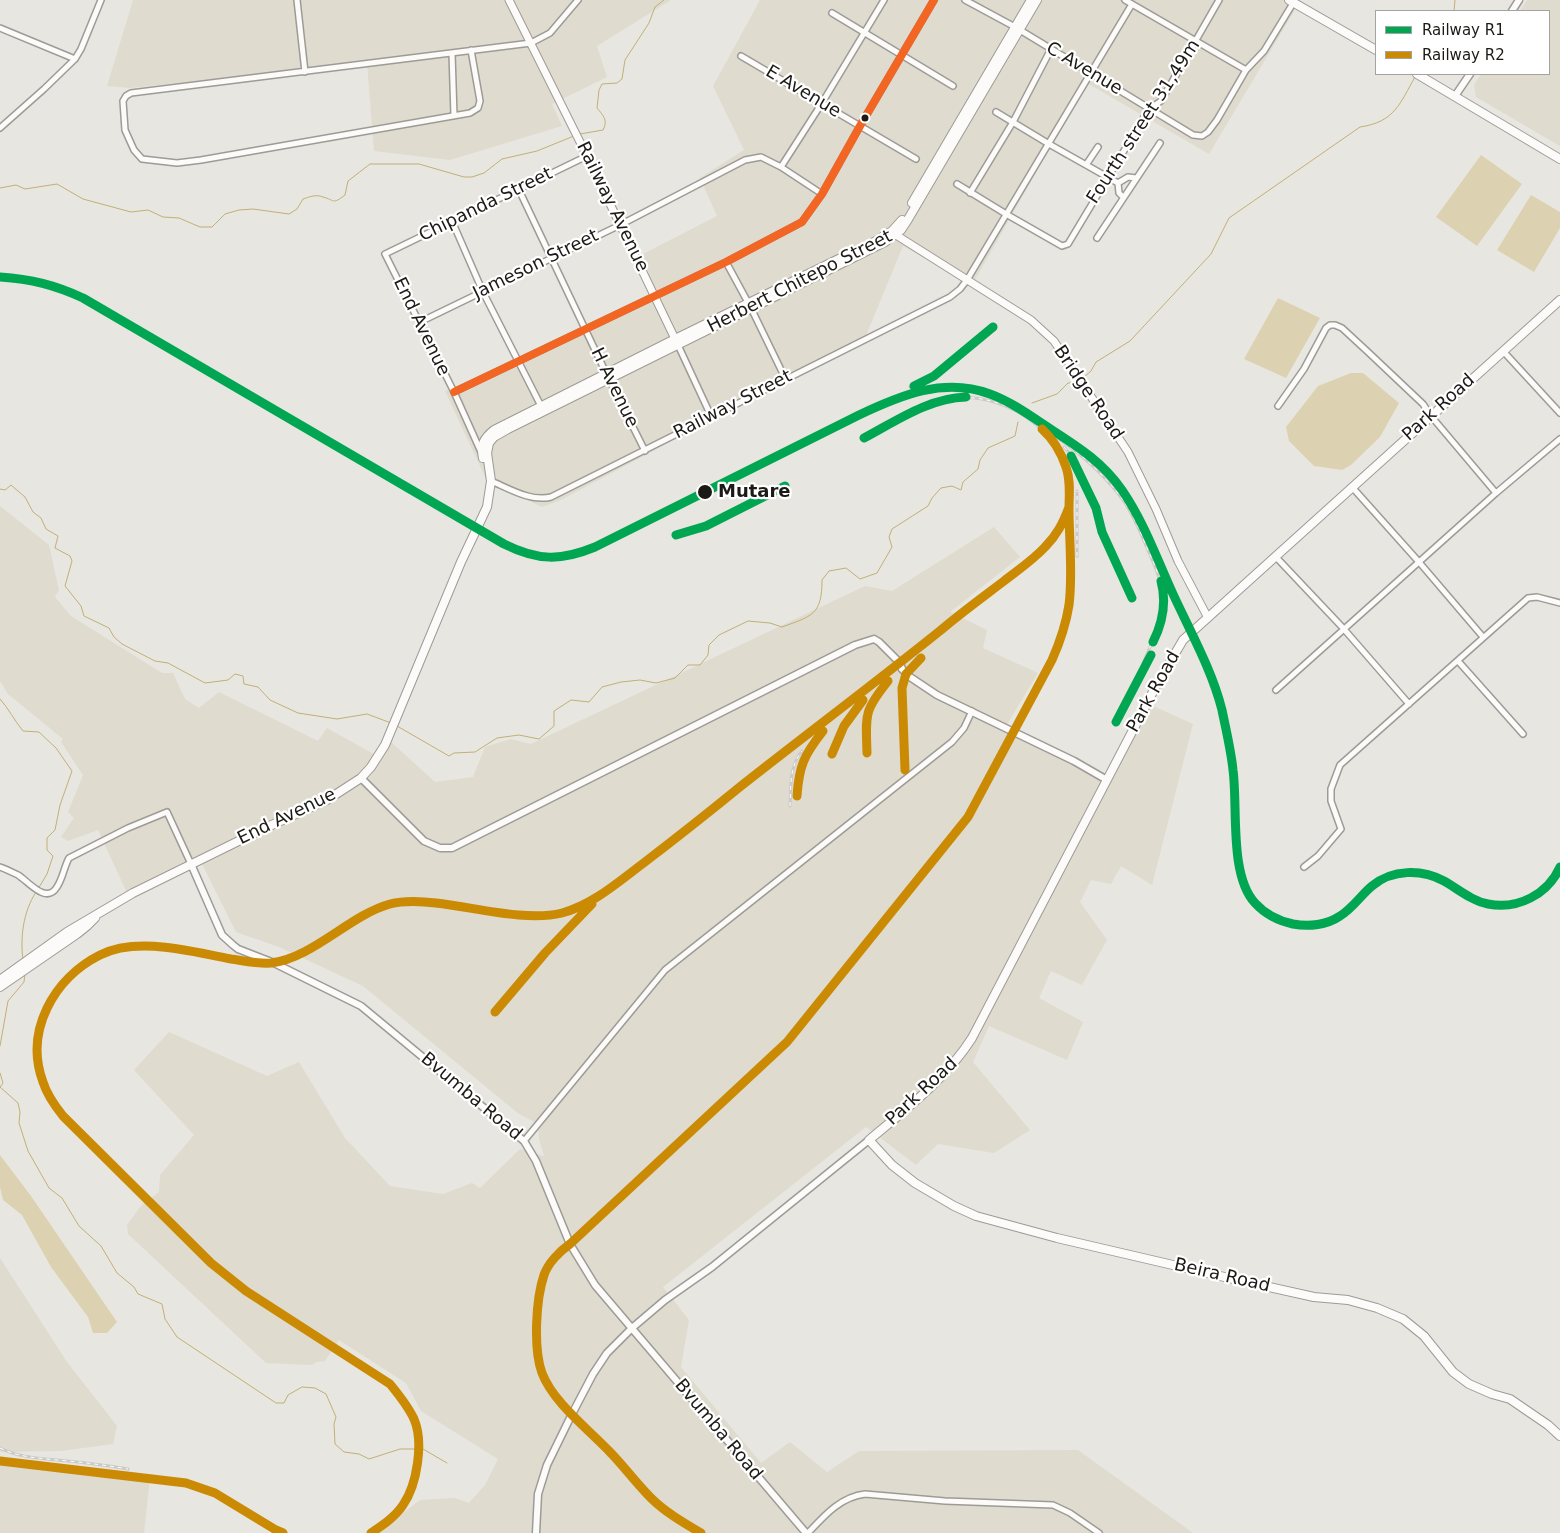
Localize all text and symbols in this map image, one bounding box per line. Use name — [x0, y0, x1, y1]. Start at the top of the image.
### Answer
legend — [1375, 10, 1550, 75]
text: Railway R1 — [1422, 21, 1505, 39]
street label: Fourth street 31,49m — [1083, 36, 1205, 208]
street label: C Avenue — [1042, 38, 1126, 100]
text: Railway R2 — [1422, 46, 1505, 64]
street label: E Avenue — [761, 61, 845, 123]
unlabelled marker — [860, 113, 870, 123]
street label: Railway Avenue — [571, 138, 653, 276]
street label: Chipanda Street — [416, 163, 556, 247]
street label: Jameson Street — [470, 225, 602, 305]
street label: Herbert Chitepo Street — [704, 226, 896, 338]
street label: End Avenue — [388, 274, 454, 380]
street label: Bridge Road — [1048, 342, 1128, 444]
street label: H Avenue — [585, 345, 643, 431]
street label: Railway Street — [670, 366, 796, 444]
street label: Park Road — [1398, 370, 1480, 446]
place label: Mutare — [718, 481, 791, 503]
marker: Mutare — [696, 483, 714, 501]
street label: Park Road — [1123, 647, 1185, 737]
street label: End Avenue — [234, 784, 340, 850]
street label: Bvumba Road — [416, 1048, 526, 1146]
street label: Park Road — [882, 1053, 962, 1131]
street label: Beira Road — [1172, 1254, 1272, 1298]
street label: Bvumba Road — [669, 1375, 767, 1485]

